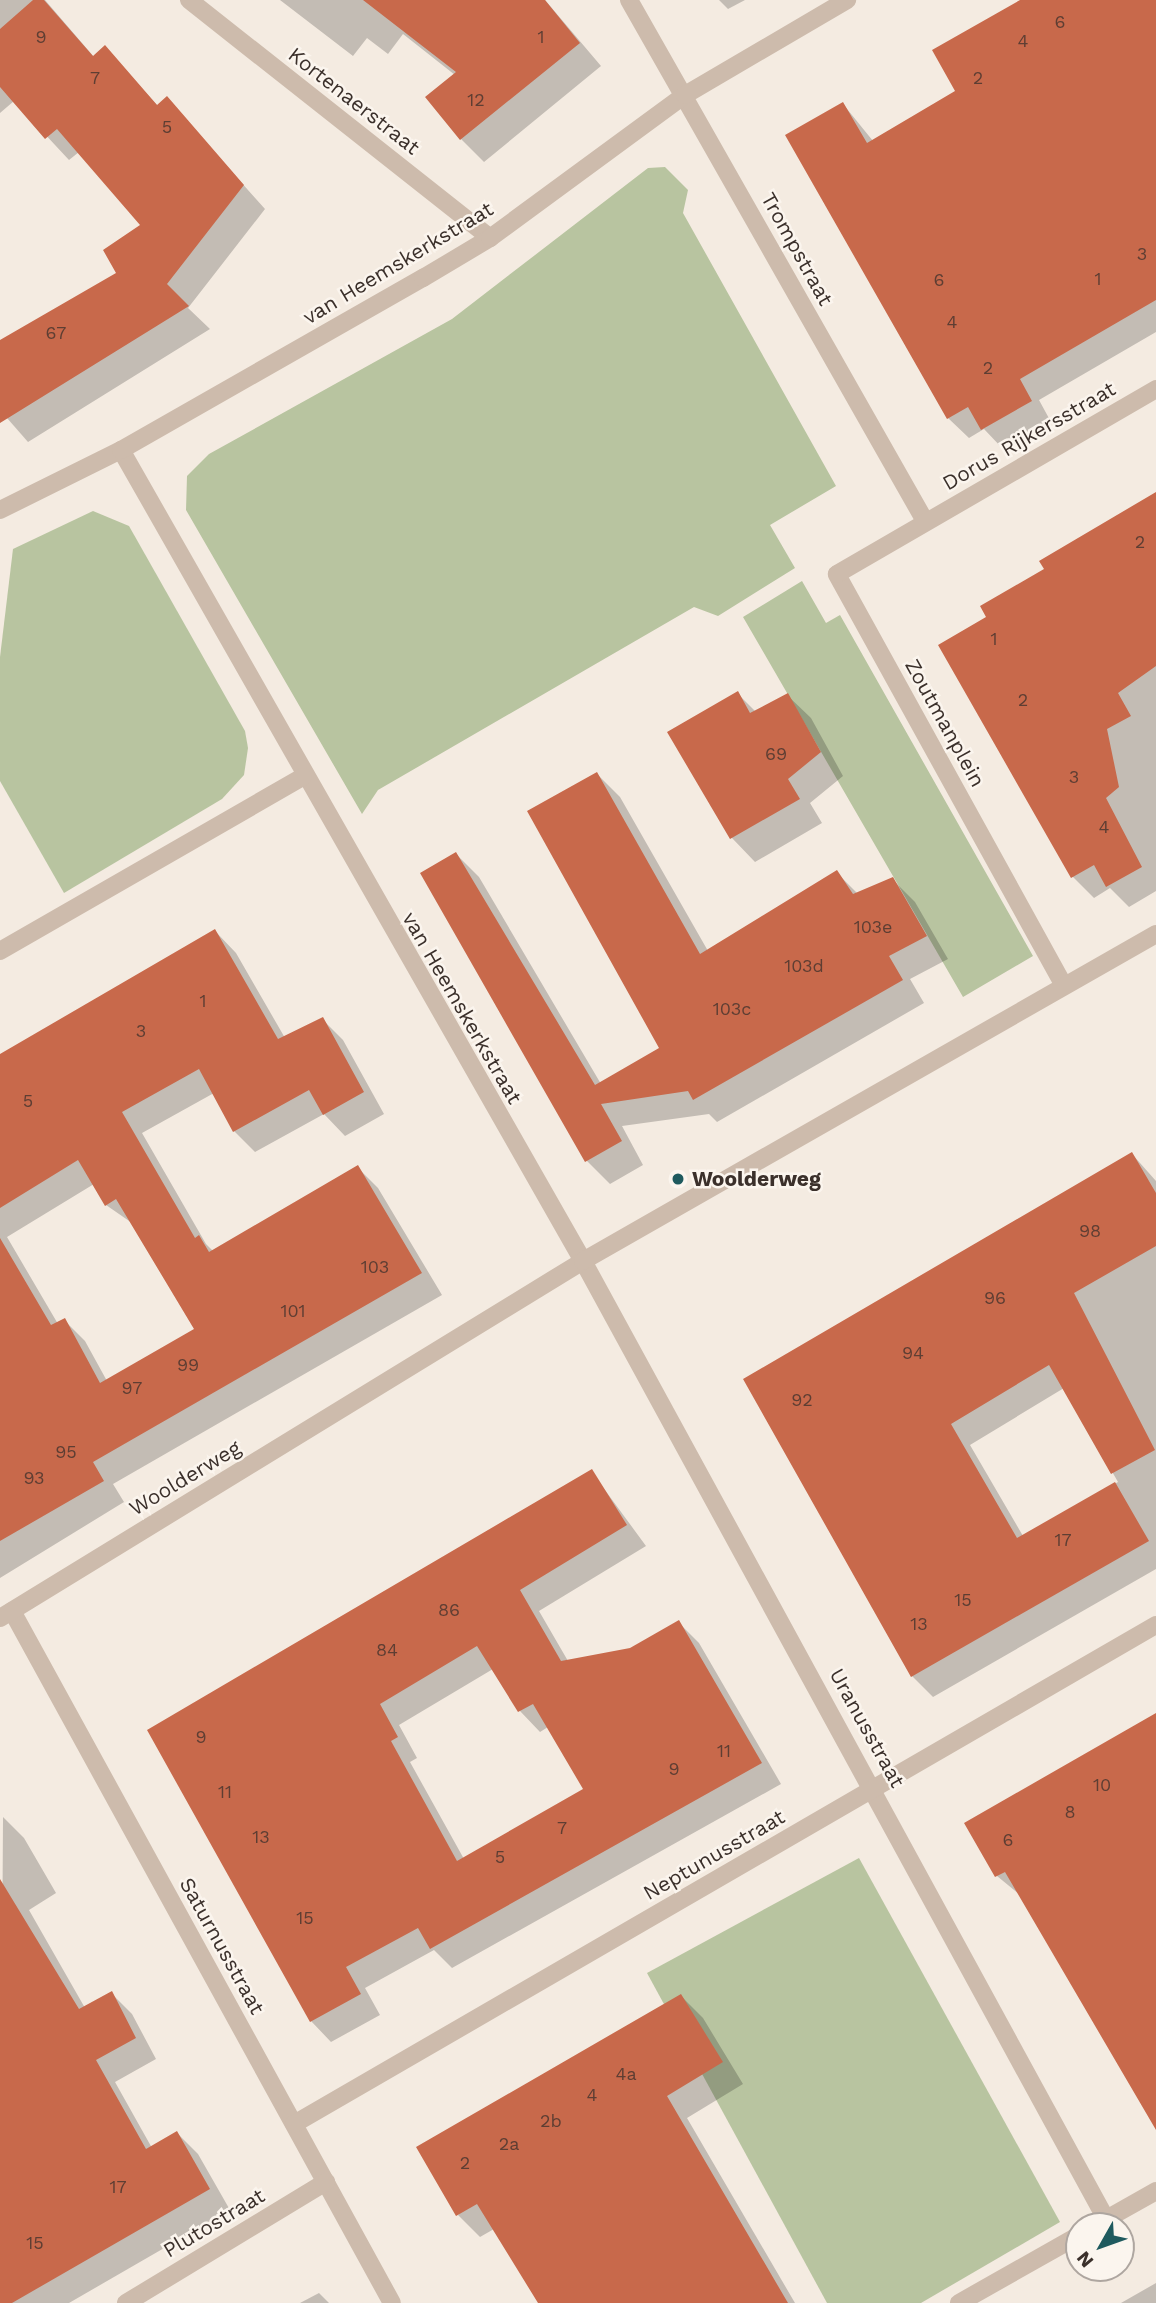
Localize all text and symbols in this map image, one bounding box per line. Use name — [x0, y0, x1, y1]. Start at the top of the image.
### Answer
house number: 6 — [1055, 11, 1065, 33]
house number: 9 — [35, 26, 47, 48]
house number: 1 — [537, 26, 545, 48]
house number: 4 — [1018, 30, 1028, 52]
street label: Kortenaerstraat — [283, 42, 425, 160]
house number: 7 — [90, 67, 100, 89]
house number: 2 — [973, 67, 983, 89]
house number: 12 — [467, 89, 485, 111]
house number: 5 — [162, 116, 172, 138]
street label: Trompstraat — [756, 188, 838, 310]
street label: van Heemskerkstraat — [298, 196, 498, 330]
house number: 3 — [1137, 243, 1147, 265]
house number: 1 — [1094, 268, 1102, 290]
house number: 6 — [934, 269, 944, 291]
house number: 4 — [947, 311, 957, 333]
house number: 67 — [46, 322, 66, 344]
house number: 2 — [983, 357, 993, 379]
street label: Dorus Rijkersstraat — [938, 376, 1120, 496]
house number: 2 — [1135, 531, 1145, 553]
house number: 1 — [990, 628, 998, 650]
street label: Zoutmanplein — [899, 655, 991, 791]
house number: 2 — [1018, 689, 1028, 711]
house number: 69 — [765, 743, 787, 765]
house number: 3 — [1069, 766, 1079, 788]
house number: 4 — [1099, 816, 1109, 838]
street label: van Heemskerkstraat — [397, 908, 527, 1108]
house number: 103e — [854, 916, 892, 938]
house number: 103d — [784, 955, 824, 977]
house number: 1 — [199, 990, 207, 1012]
house number: 103c — [713, 998, 751, 1020]
house number: 3 — [136, 1020, 146, 1042]
house number: 5 — [23, 1090, 33, 1112]
place label: Woolderweg — [692, 1166, 821, 1192]
marker: Woolderweg — [670, 1171, 686, 1187]
house number: 98 — [1079, 1220, 1101, 1242]
house number: 103 — [361, 1256, 389, 1278]
house number: 96 — [984, 1287, 1006, 1309]
house number: 101 — [280, 1300, 306, 1322]
house number: 94 — [902, 1342, 924, 1364]
house number: 99 — [177, 1354, 199, 1376]
house number: 97 — [122, 1377, 142, 1399]
house number: 92 — [791, 1389, 813, 1411]
street label: Woolderweg — [125, 1435, 245, 1521]
house number: 95 — [55, 1441, 77, 1463]
house number: 93 — [23, 1467, 45, 1489]
house number: 17 — [1054, 1529, 1072, 1551]
house number: 15 — [954, 1589, 972, 1611]
house number: 86 — [438, 1599, 460, 1621]
house number: 13 — [910, 1613, 928, 1635]
house number: 84 — [376, 1639, 398, 1661]
street label: Uranusstraat — [824, 1664, 910, 1792]
house number: 9 — [195, 1726, 207, 1748]
house number: 11 — [717, 1740, 731, 1762]
house number: 9 — [668, 1758, 680, 1780]
house number: 10 — [1093, 1774, 1111, 1796]
house number: 11 — [218, 1781, 232, 1803]
house number: 8 — [1064, 1801, 1076, 1823]
street label: Neptunusstraat — [639, 1804, 789, 1906]
house number: 7 — [557, 1817, 567, 1839]
house number: 13 — [252, 1826, 270, 1848]
house number: 6 — [1003, 1829, 1013, 1851]
house number: 5 — [495, 1846, 505, 1868]
street label: Saturnusstraat — [174, 1873, 270, 2019]
house number: 15 — [296, 1907, 314, 1929]
house number: 4a — [615, 2063, 637, 2085]
house number: 4 — [587, 2084, 597, 2106]
house number: 2b — [540, 2110, 562, 2132]
house number: 2a — [499, 2133, 519, 2155]
house number: 2 — [460, 2152, 470, 2174]
house number: 17 — [109, 2176, 127, 2198]
street label: Plutostraat — [159, 2183, 269, 2263]
north arrow — [1065, 2212, 1135, 2282]
house number: 15 — [26, 2232, 44, 2254]
text: N — [1072, 2247, 1098, 2272]

